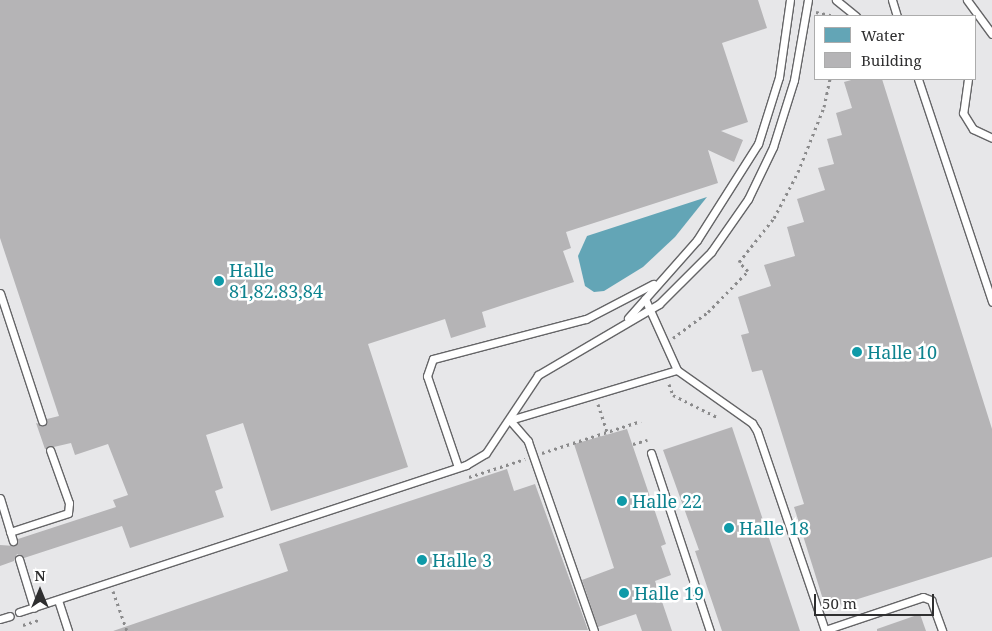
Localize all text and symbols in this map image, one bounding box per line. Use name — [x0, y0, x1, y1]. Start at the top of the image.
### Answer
legend — [814, 15, 977, 80]
text: Water — [861, 25, 904, 45]
text: Building — [861, 50, 922, 70]
place label: Halle 81,82.83,84 — [229, 260, 323, 302]
marker: Halle 81,82.83,84 — [213, 275, 225, 287]
place label: Halle 10 — [867, 341, 937, 363]
marker: Halle 10 — [851, 346, 863, 358]
place label: Halle 22 — [632, 490, 702, 512]
marker: Halle 22 — [616, 495, 628, 507]
place label: Halle 18 — [739, 517, 809, 539]
marker: Halle 18 — [723, 522, 735, 534]
place label: Halle 3 — [432, 549, 492, 571]
marker: Halle 3 — [416, 554, 428, 566]
north arrow — [15, 566, 65, 616]
text: N — [34, 566, 46, 585]
place label: Halle 19 — [634, 582, 704, 604]
scale bar — [817, 584, 937, 616]
marker: Halle 19 — [618, 587, 630, 599]
text: 50 m — [822, 593, 857, 613]

